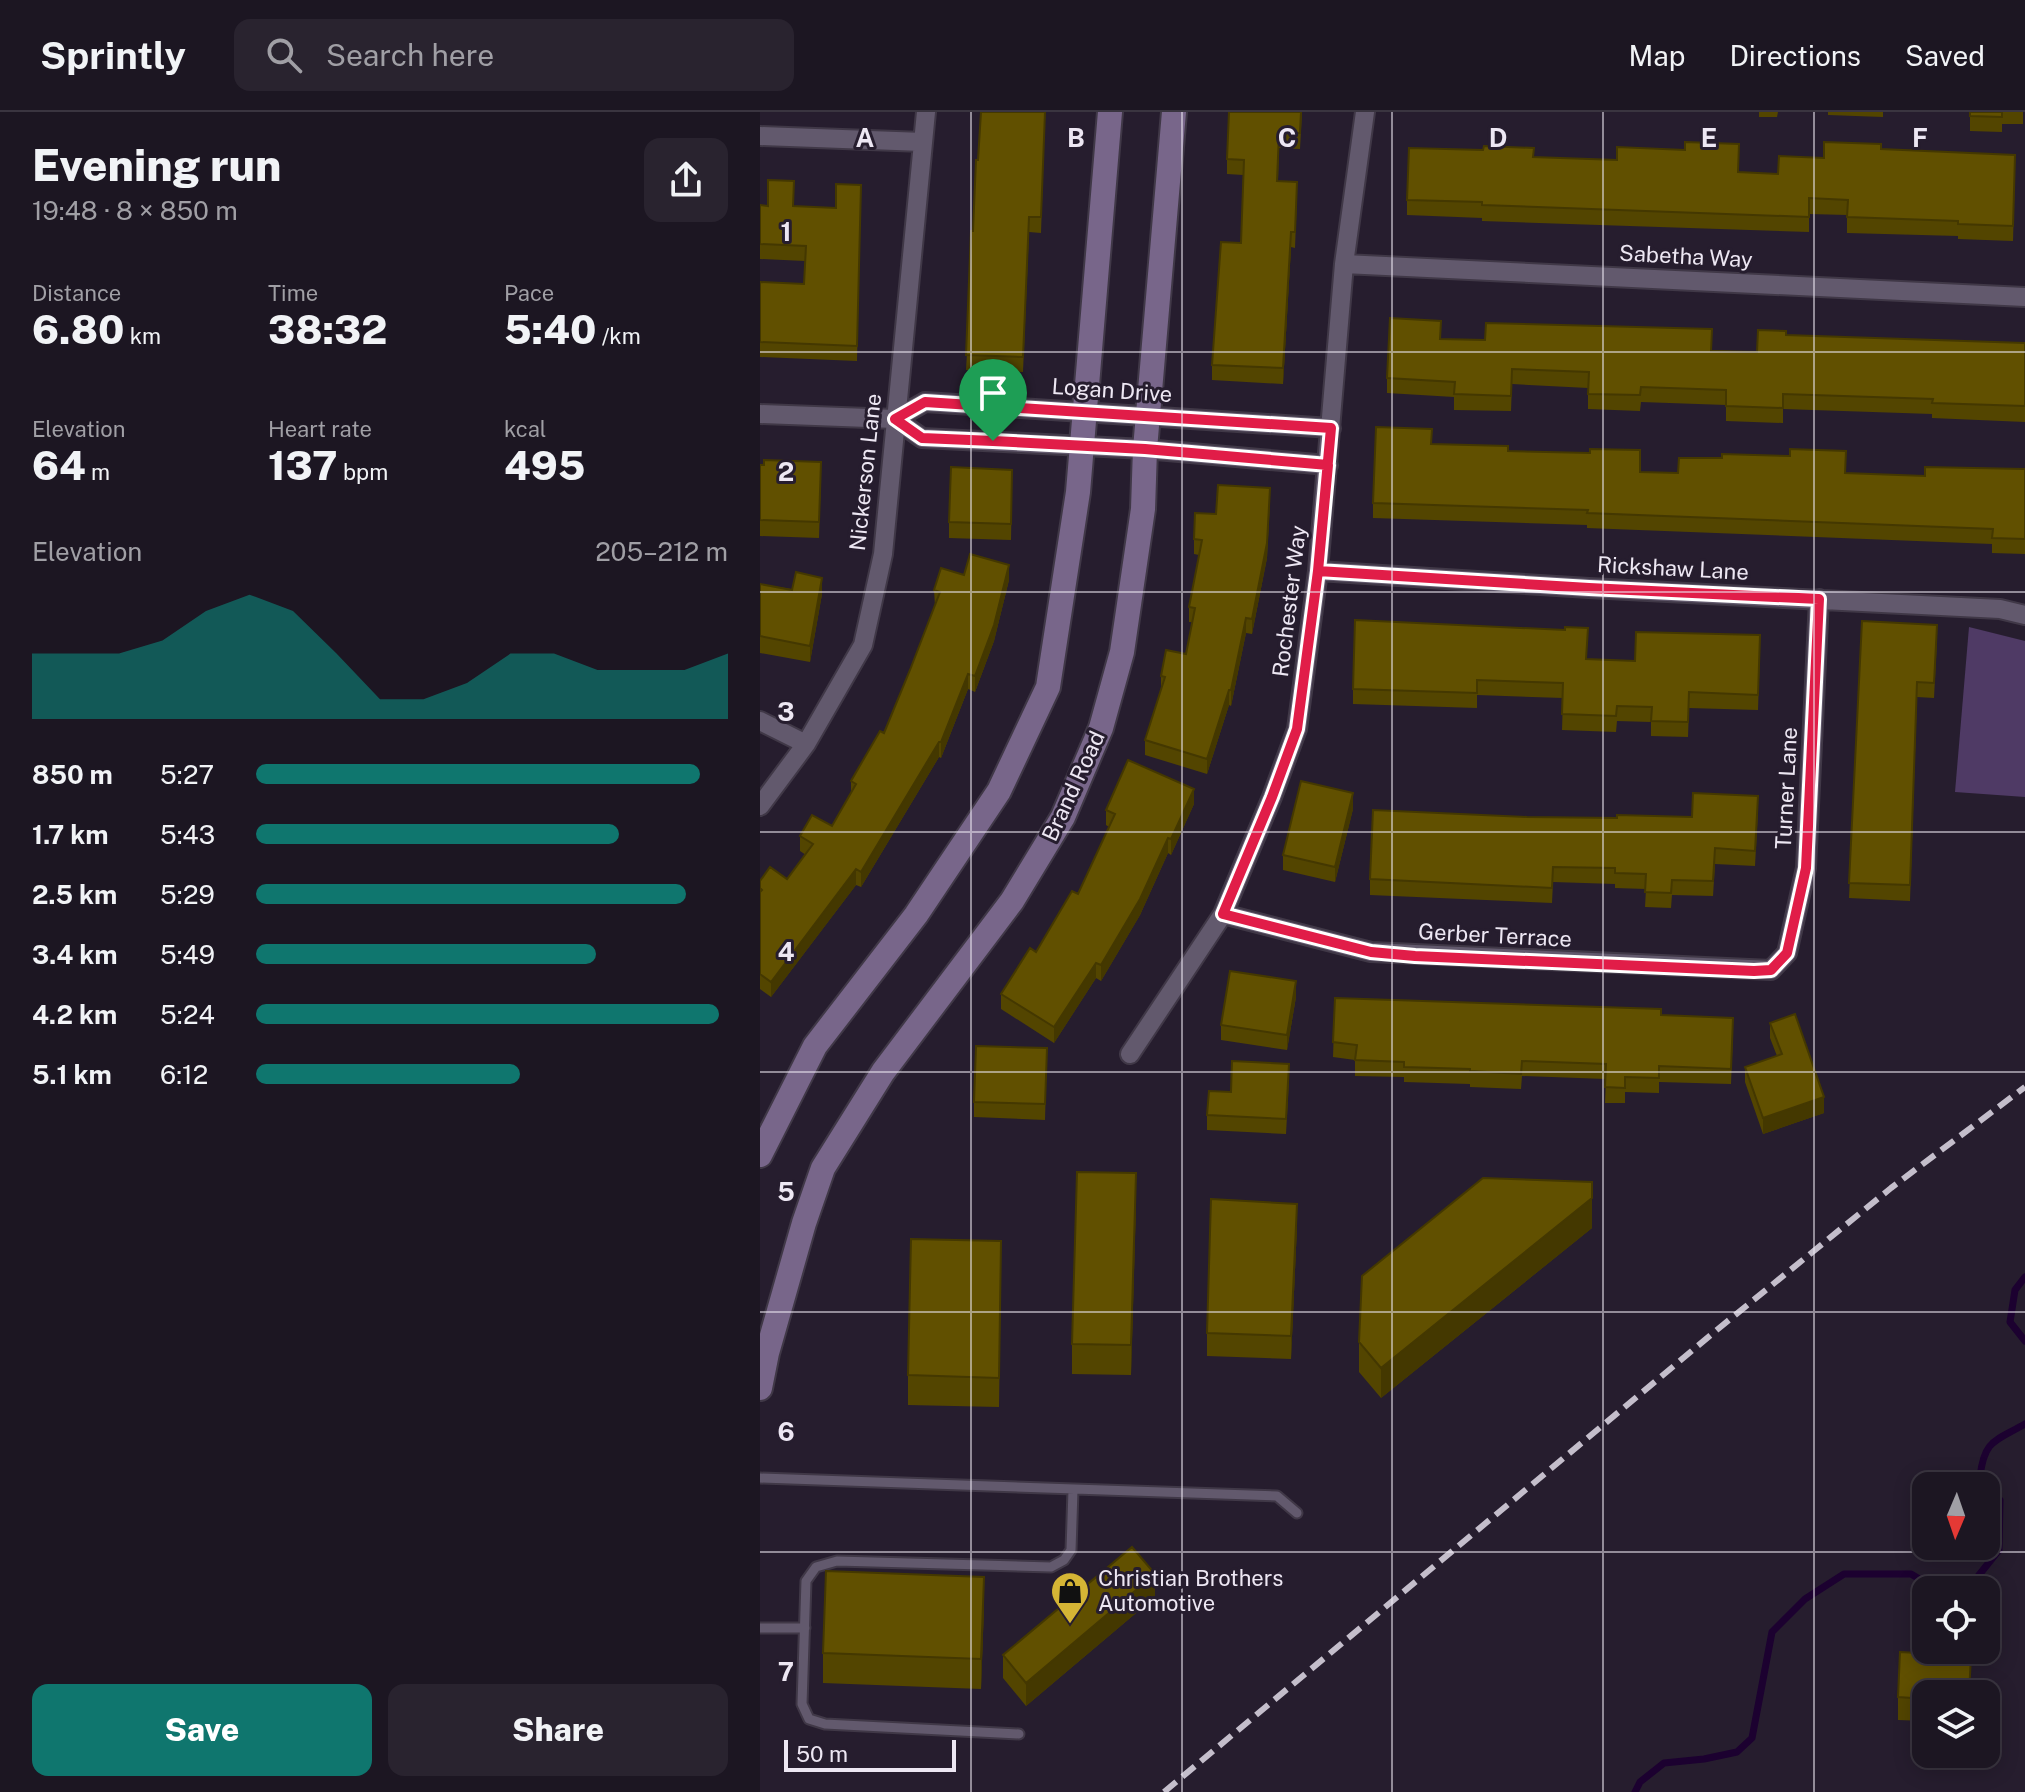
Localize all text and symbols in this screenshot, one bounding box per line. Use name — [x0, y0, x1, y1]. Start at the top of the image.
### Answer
search box — [234, 19, 794, 91]
text: Sprintly — [40, 33, 186, 78]
icon: search — [262, 33, 306, 77]
text: Search here — [326, 37, 494, 73]
text: Map — [1629, 39, 1685, 72]
text: Directions — [1729, 39, 1861, 72]
text: Saved — [1905, 39, 1985, 72]
text: A — [856, 122, 875, 153]
text: B — [1067, 122, 1085, 153]
text: C — [1278, 122, 1296, 153]
text: D — [1489, 122, 1507, 153]
text: E — [1701, 122, 1717, 153]
text: F — [1912, 122, 1928, 153]
button: share — [644, 138, 728, 222]
text: Evening run — [32, 139, 281, 191]
text: 19:48 · 8 × 850 m — [32, 195, 238, 226]
text: 1 — [780, 216, 792, 247]
street label: Sabetha Way — [1619, 240, 1754, 272]
text: Distance — [32, 280, 121, 306]
text: Time — [268, 280, 318, 306]
text: Pace — [504, 280, 554, 306]
text: 6.80 — [32, 306, 124, 353]
text: 38:32 — [268, 306, 387, 353]
text: 5:40 — [504, 306, 596, 353]
text: km — [124, 323, 161, 349]
text: /km — [596, 323, 641, 349]
pin — [959, 359, 1027, 441]
icon: arrive — [971, 371, 1015, 415]
street label: Logan Drive — [1051, 373, 1173, 407]
street label: Nickerson Lane — [844, 392, 886, 552]
text: Elevation — [32, 416, 125, 442]
text: Heart rate — [268, 416, 372, 442]
text: kcal — [504, 416, 546, 442]
text: 64 — [32, 442, 86, 489]
text: 137 — [268, 442, 338, 489]
text: 495 — [504, 442, 585, 489]
text: 2 — [778, 456, 794, 487]
text: m — [86, 459, 110, 485]
text: bpm — [338, 459, 388, 485]
street label: Rochester Way — [1267, 524, 1311, 678]
text: Elevation — [32, 536, 142, 567]
text: 205–212 m — [595, 536, 728, 567]
street label: Rickshaw Lane — [1597, 551, 1749, 585]
text: 3 — [777, 696, 795, 727]
street label: Turner Lane — [1770, 726, 1802, 850]
street label: Brand Road — [1036, 727, 1110, 845]
text: 850 m — [32, 759, 113, 790]
text: 5:27 — [160, 759, 214, 790]
text: 1.7 km — [32, 819, 109, 850]
text: 5:43 — [160, 819, 215, 850]
text: 2.5 km — [32, 879, 117, 910]
text: 5:29 — [160, 879, 215, 910]
street label: Gerber Terrace — [1417, 918, 1573, 952]
text: 4 — [777, 936, 795, 967]
text: 3.4 km — [32, 939, 118, 970]
text: 5:49 — [160, 939, 215, 970]
text: 4.2 km — [32, 999, 117, 1030]
text: 5:24 — [160, 999, 215, 1030]
text: 5.1 km — [32, 1059, 112, 1090]
text: 6:12 — [160, 1059, 208, 1090]
text: 5 — [777, 1176, 795, 1207]
text: 6 — [777, 1416, 795, 1447]
north arrow — [1912, 1472, 2000, 1560]
map controls — [1912, 1472, 2000, 1768]
place label: Christian Brothers Automotive — [1098, 1565, 1283, 1616]
shop icon: Christian Brothers Automotive — [1049, 1570, 1091, 1625]
button: locate — [1912, 1576, 2000, 1664]
text: 7 — [778, 1656, 794, 1687]
button: layers — [1912, 1680, 2000, 1768]
button: Save — [32, 1684, 372, 1776]
button: Share — [388, 1684, 728, 1776]
scale bar — [784, 1736, 956, 1772]
text: 50 m — [796, 1741, 848, 1767]

